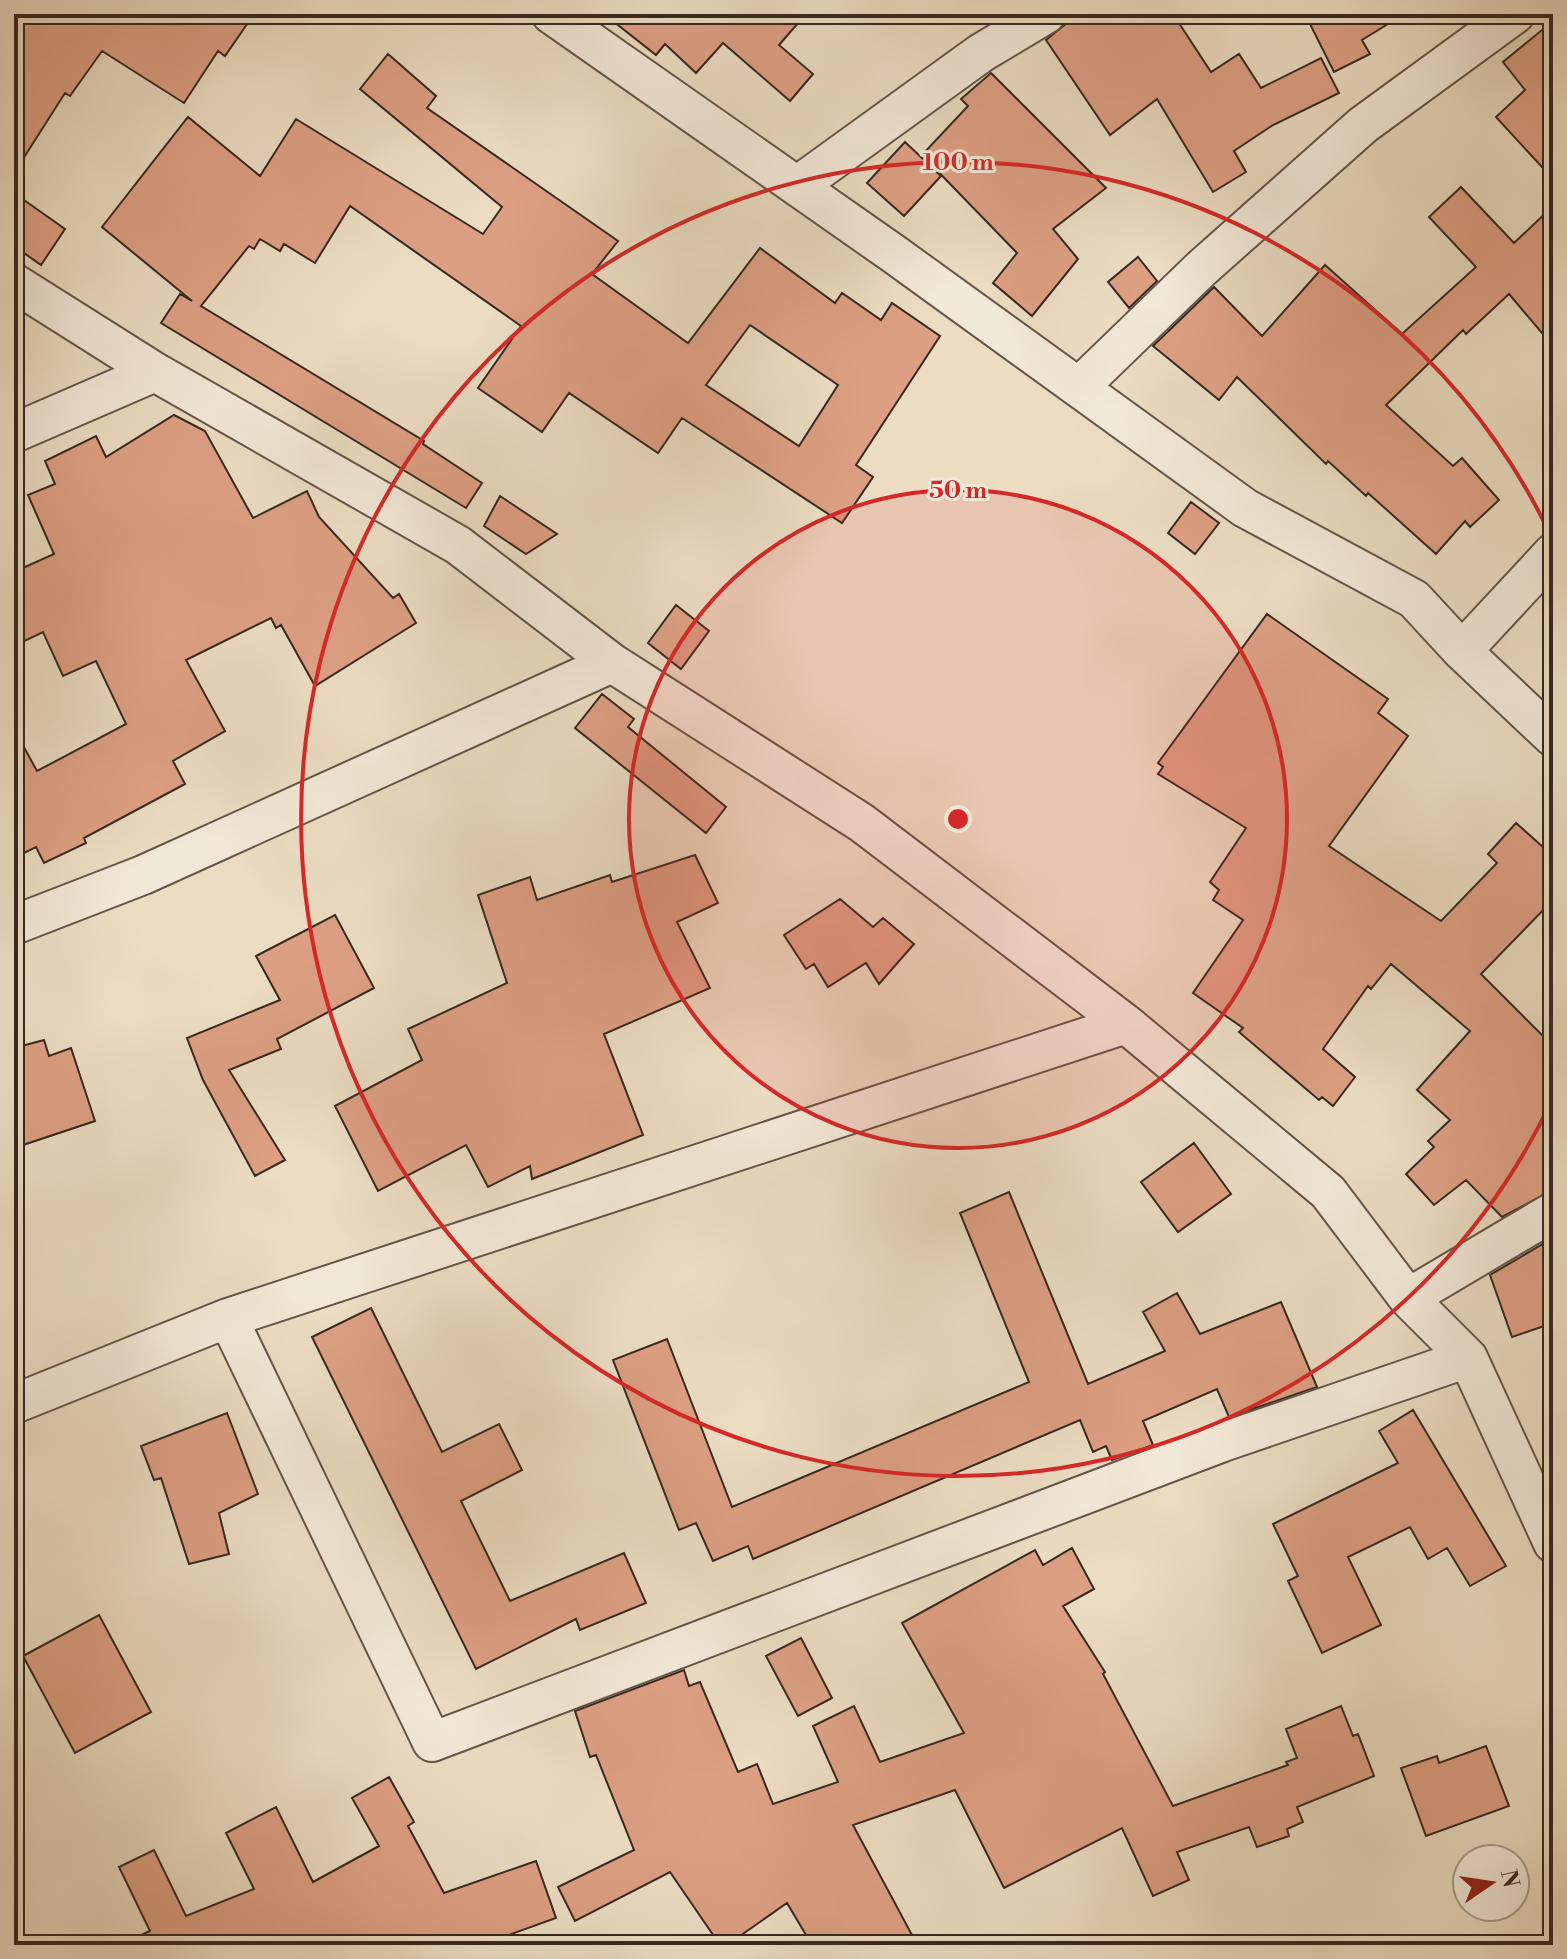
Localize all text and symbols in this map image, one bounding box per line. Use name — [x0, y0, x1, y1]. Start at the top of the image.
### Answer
text: 100 m — [922, 148, 994, 178]
text: 50 m — [929, 476, 987, 506]
centre of rings — [944, 805, 972, 833]
north arrow — [1451, 1843, 1531, 1923]
text: N — [1494, 1867, 1524, 1891]

